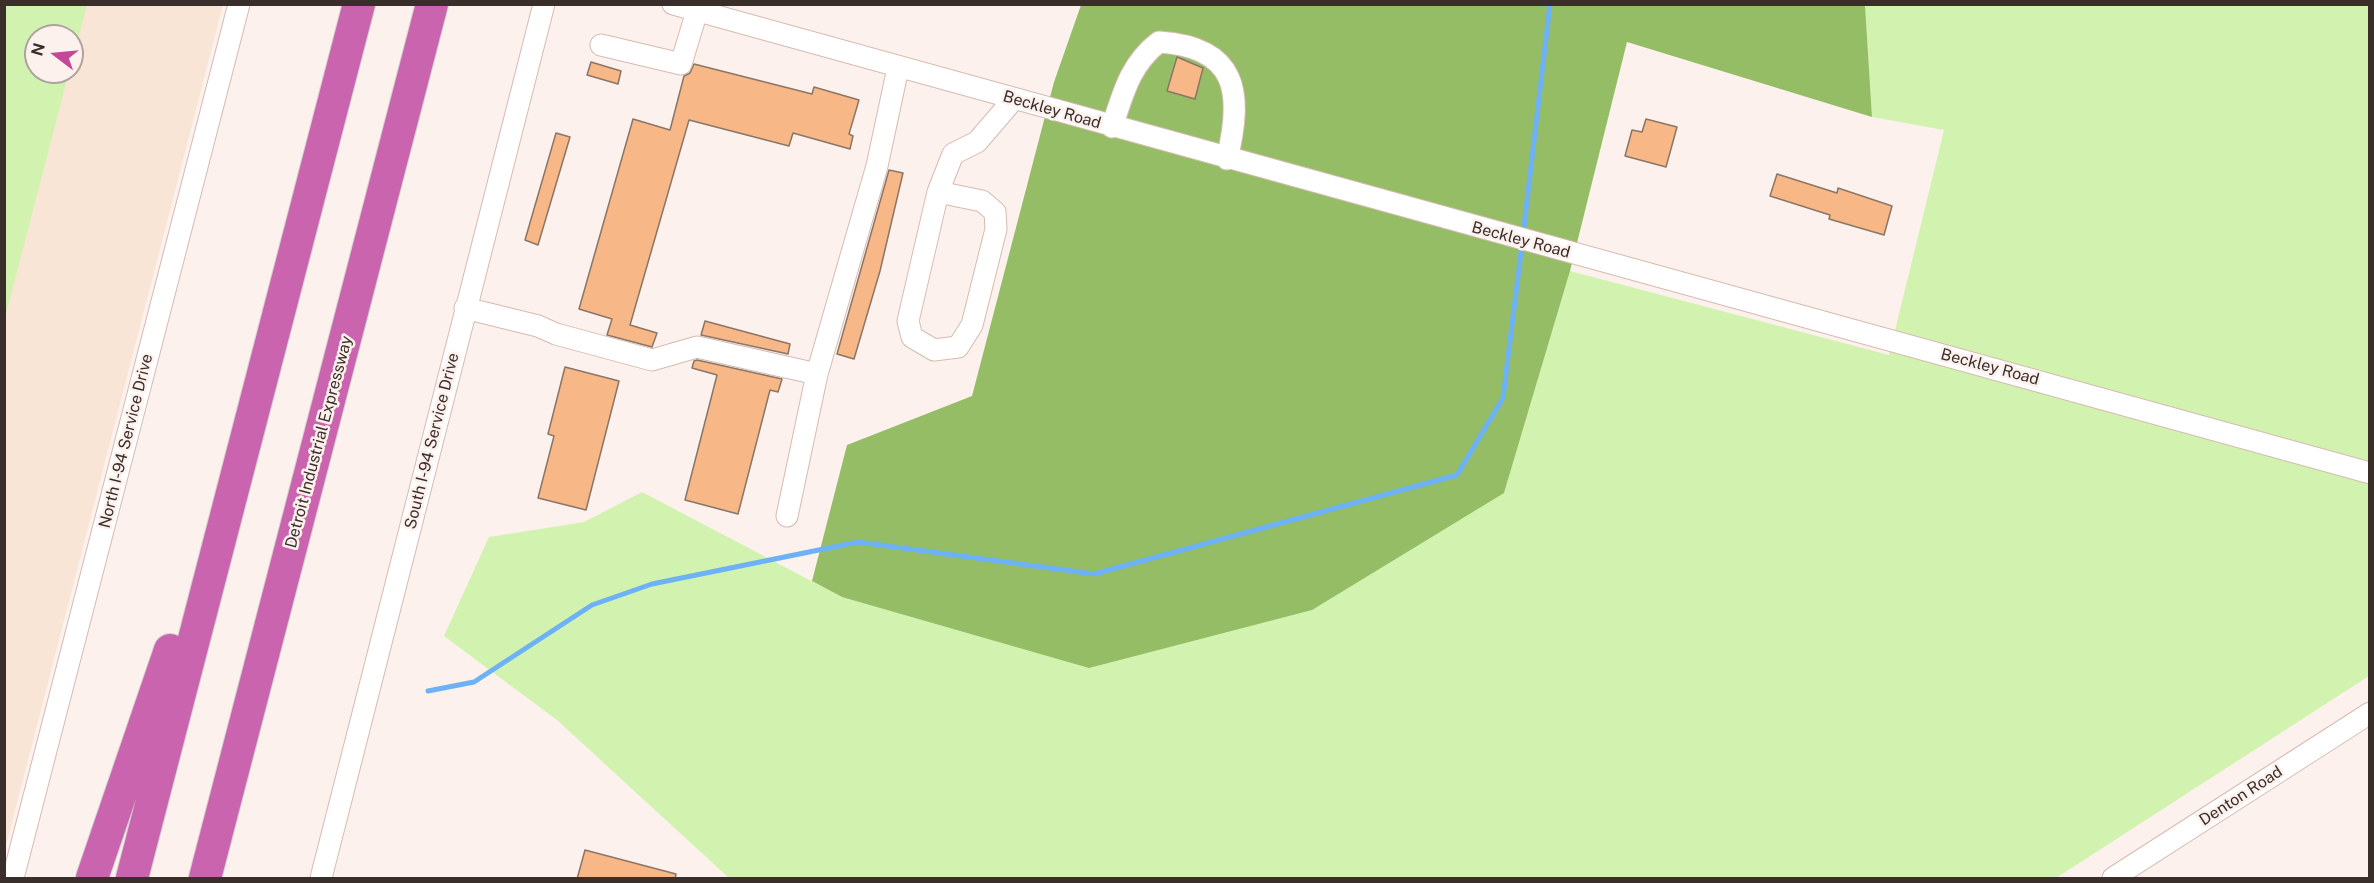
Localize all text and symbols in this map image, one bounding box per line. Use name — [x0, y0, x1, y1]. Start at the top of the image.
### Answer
north arrow — [24, 24, 84, 84]
text: N — [27, 41, 49, 58]
street label: Beckley Road — [1001, 87, 1103, 133]
street label: Beckley Road — [1470, 218, 1572, 262]
street label: Detroit Industrial Expressway — [281, 334, 357, 550]
street label: Beckley Road — [1939, 345, 2041, 389]
street label: South I-94 Service Drive — [401, 351, 463, 531]
street label: North I-94 Service Drive — [95, 352, 157, 530]
street label: Denton Road — [2196, 762, 2286, 830]

